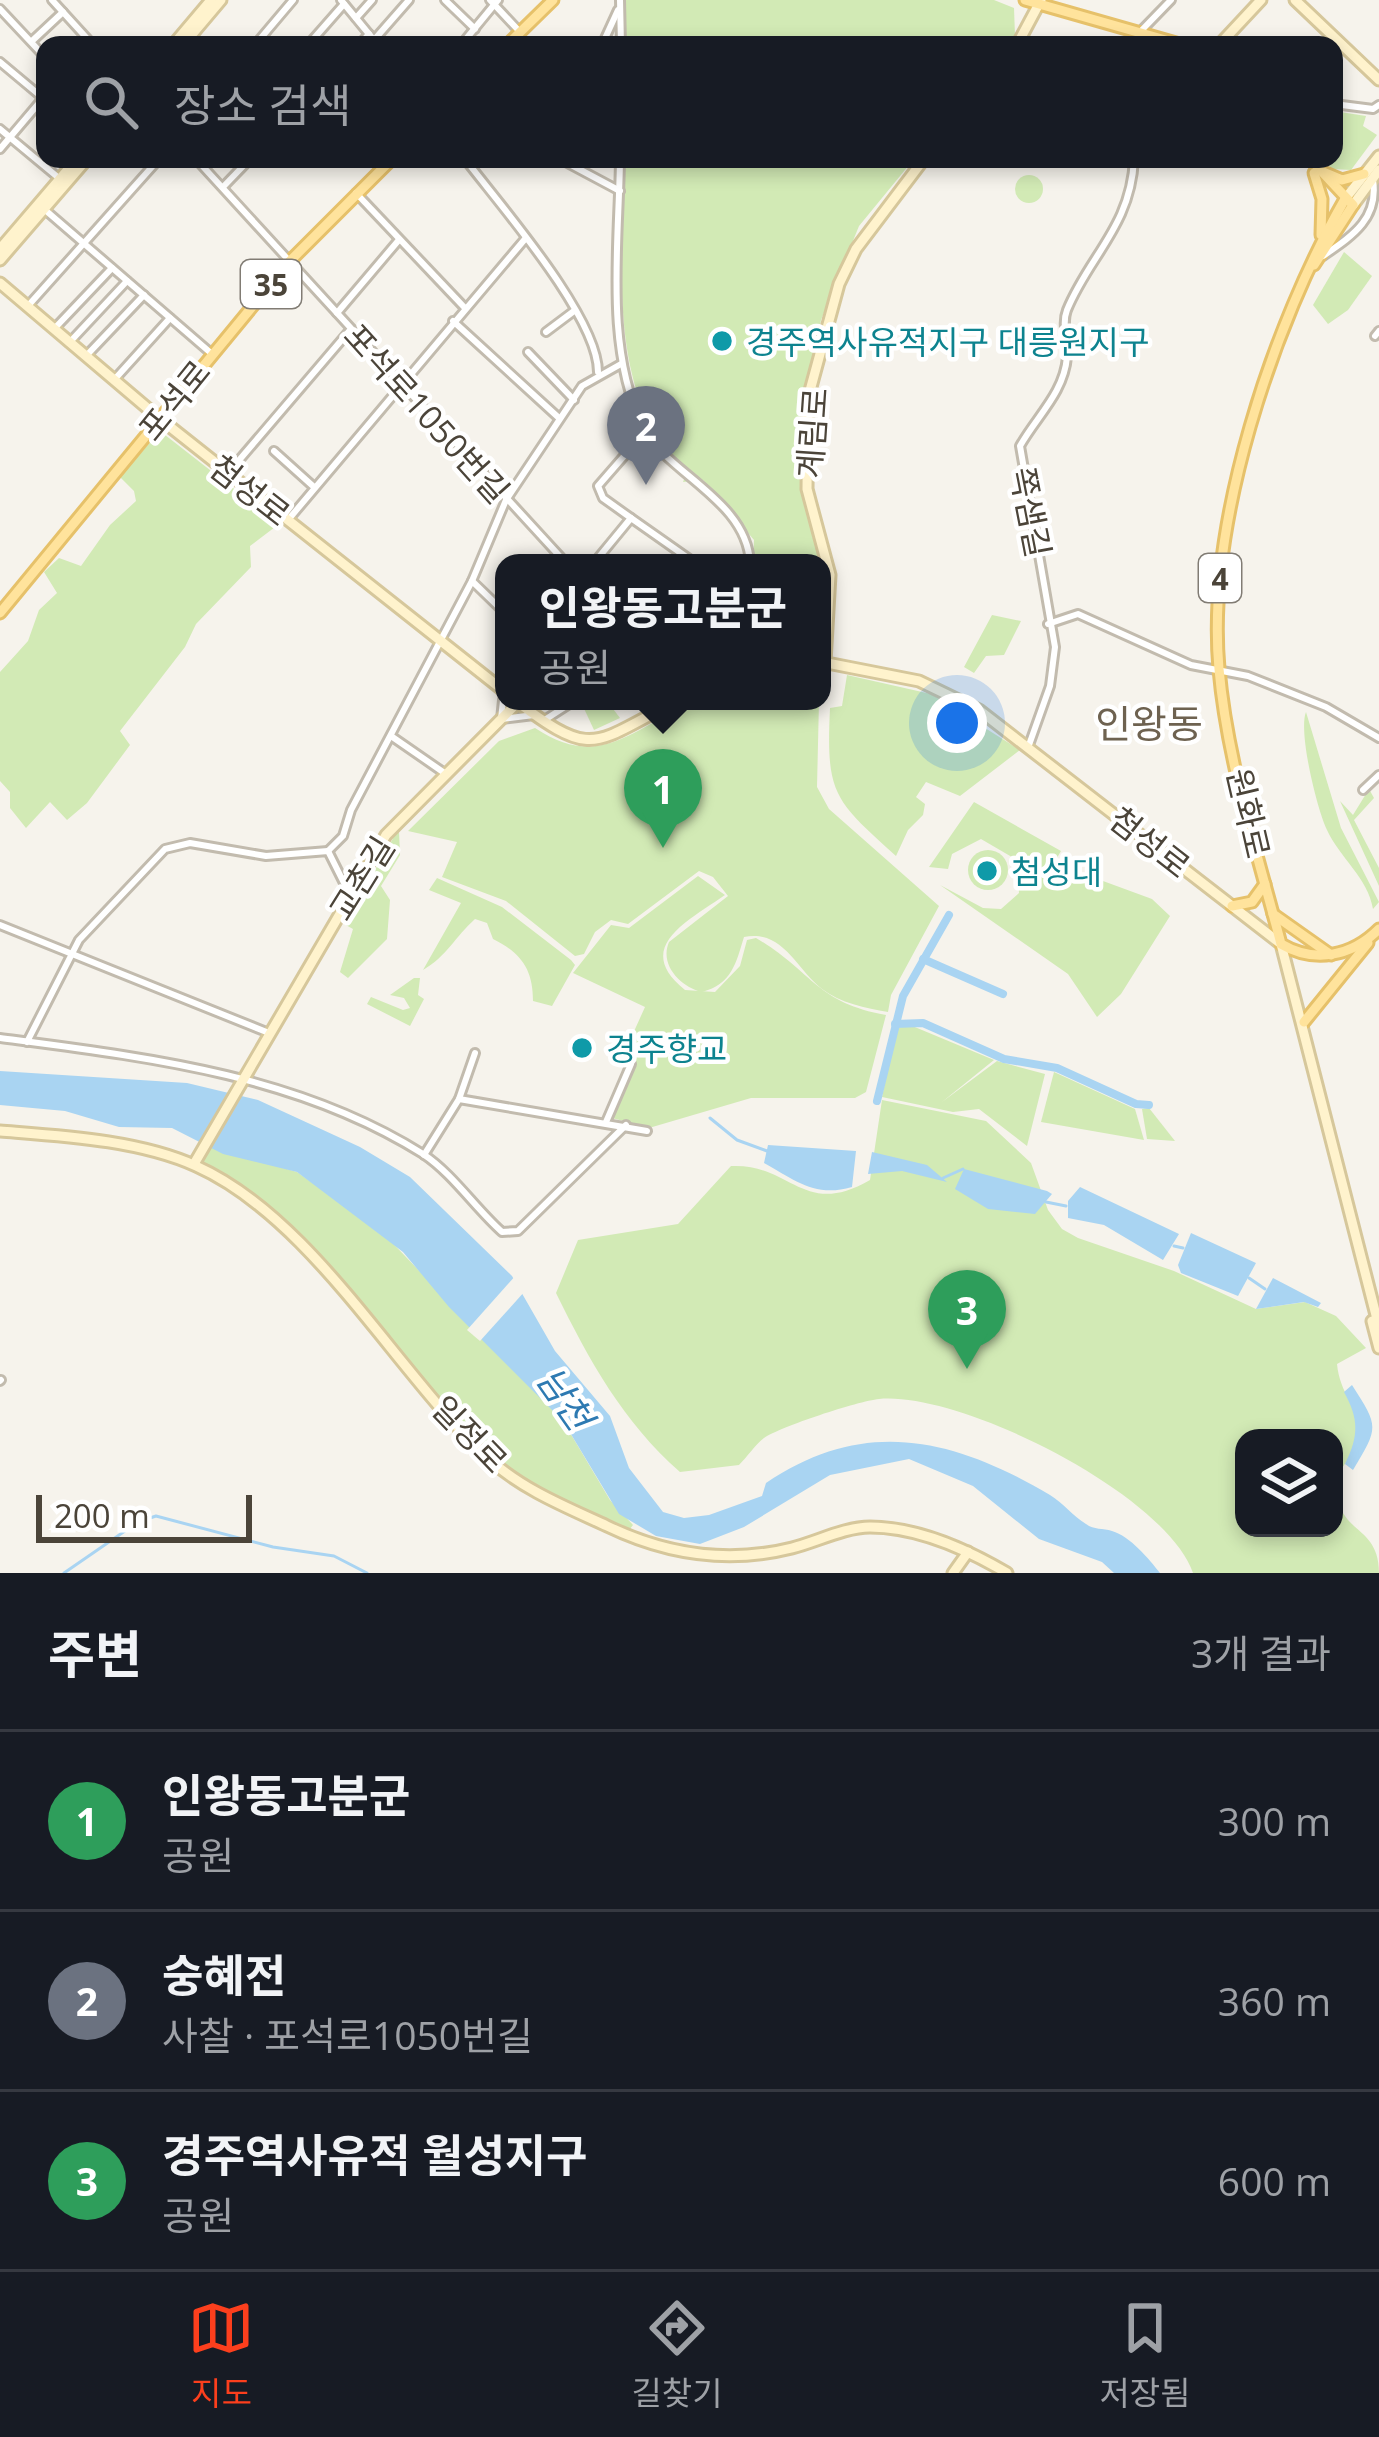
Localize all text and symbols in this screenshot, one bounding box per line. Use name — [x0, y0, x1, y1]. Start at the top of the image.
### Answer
search box — [36, 36, 1343, 168]
icon: search — [78, 69, 144, 135]
text: 장소 검색 — [174, 74, 351, 135]
road number: 35 — [241, 260, 301, 308]
street label: 포석로1050번길 — [334, 313, 520, 513]
place label: 경주역사유적지구 대릉원지구 — [746, 319, 1149, 364]
marker: 경주역사유적지구 대릉원지구 — [709, 328, 735, 354]
street label: 포석로 — [128, 350, 220, 450]
pin: 2 — [607, 386, 685, 485]
street label: 계림로 — [786, 386, 838, 480]
street label: 첨성로 — [200, 444, 300, 536]
street label: 쪽샘길 — [1000, 463, 1062, 561]
popup — [495, 554, 831, 710]
road number: 4 — [1199, 554, 1241, 602]
text: 인왕동고분군 — [539, 576, 787, 637]
text: 공원 — [539, 640, 611, 693]
your location — [927, 693, 987, 753]
district label: 인왕동 — [1095, 696, 1203, 749]
pin: 1 — [624, 749, 702, 848]
street label: 원화로 — [1217, 764, 1281, 862]
street label: 첨성로 — [1100, 796, 1200, 888]
street label: 교촌길 — [318, 827, 404, 929]
place label: 첨성대 — [1011, 849, 1102, 894]
marker: 첨성대 — [974, 858, 1000, 884]
place label: 경주향교 — [606, 1026, 727, 1071]
marker: 경주향교 — [569, 1035, 595, 1061]
pin: 3 — [928, 1270, 1006, 1369]
water label: 남천 — [526, 1357, 606, 1442]
street label: 일정로 — [422, 1386, 518, 1482]
map controls — [1235, 1429, 1343, 1537]
button: layers — [1235, 1429, 1343, 1537]
scale bar — [36, 1489, 252, 1542]
text: 200 m — [54, 1493, 150, 1538]
text: 주변 — [48, 1618, 142, 1688]
text: 3개 결과 — [1191, 1626, 1331, 1679]
text: 인왕동고분군 — [162, 1764, 410, 1825]
text: 1 — [76, 1794, 98, 1847]
text: 300 m — [1218, 1794, 1331, 1847]
text: 공원 — [162, 1828, 234, 1881]
text: 숭혜전 — [162, 1944, 286, 2005]
text: 2 — [76, 1974, 98, 2027]
text: 360 m — [1218, 1974, 1331, 2027]
text: 사찰 · 포석로1050번길 — [162, 2008, 533, 2061]
text: 경주역사유적 월성지구 — [162, 2124, 588, 2185]
text: 3 — [76, 2154, 98, 2207]
text: 600 m — [1218, 2154, 1331, 2207]
text: 공원 — [162, 2188, 234, 2241]
tab: 지도 — [188, 2295, 254, 2415]
tab: 길찾기 — [631, 2295, 723, 2415]
tab: 저장됨 — [1099, 2295, 1191, 2415]

